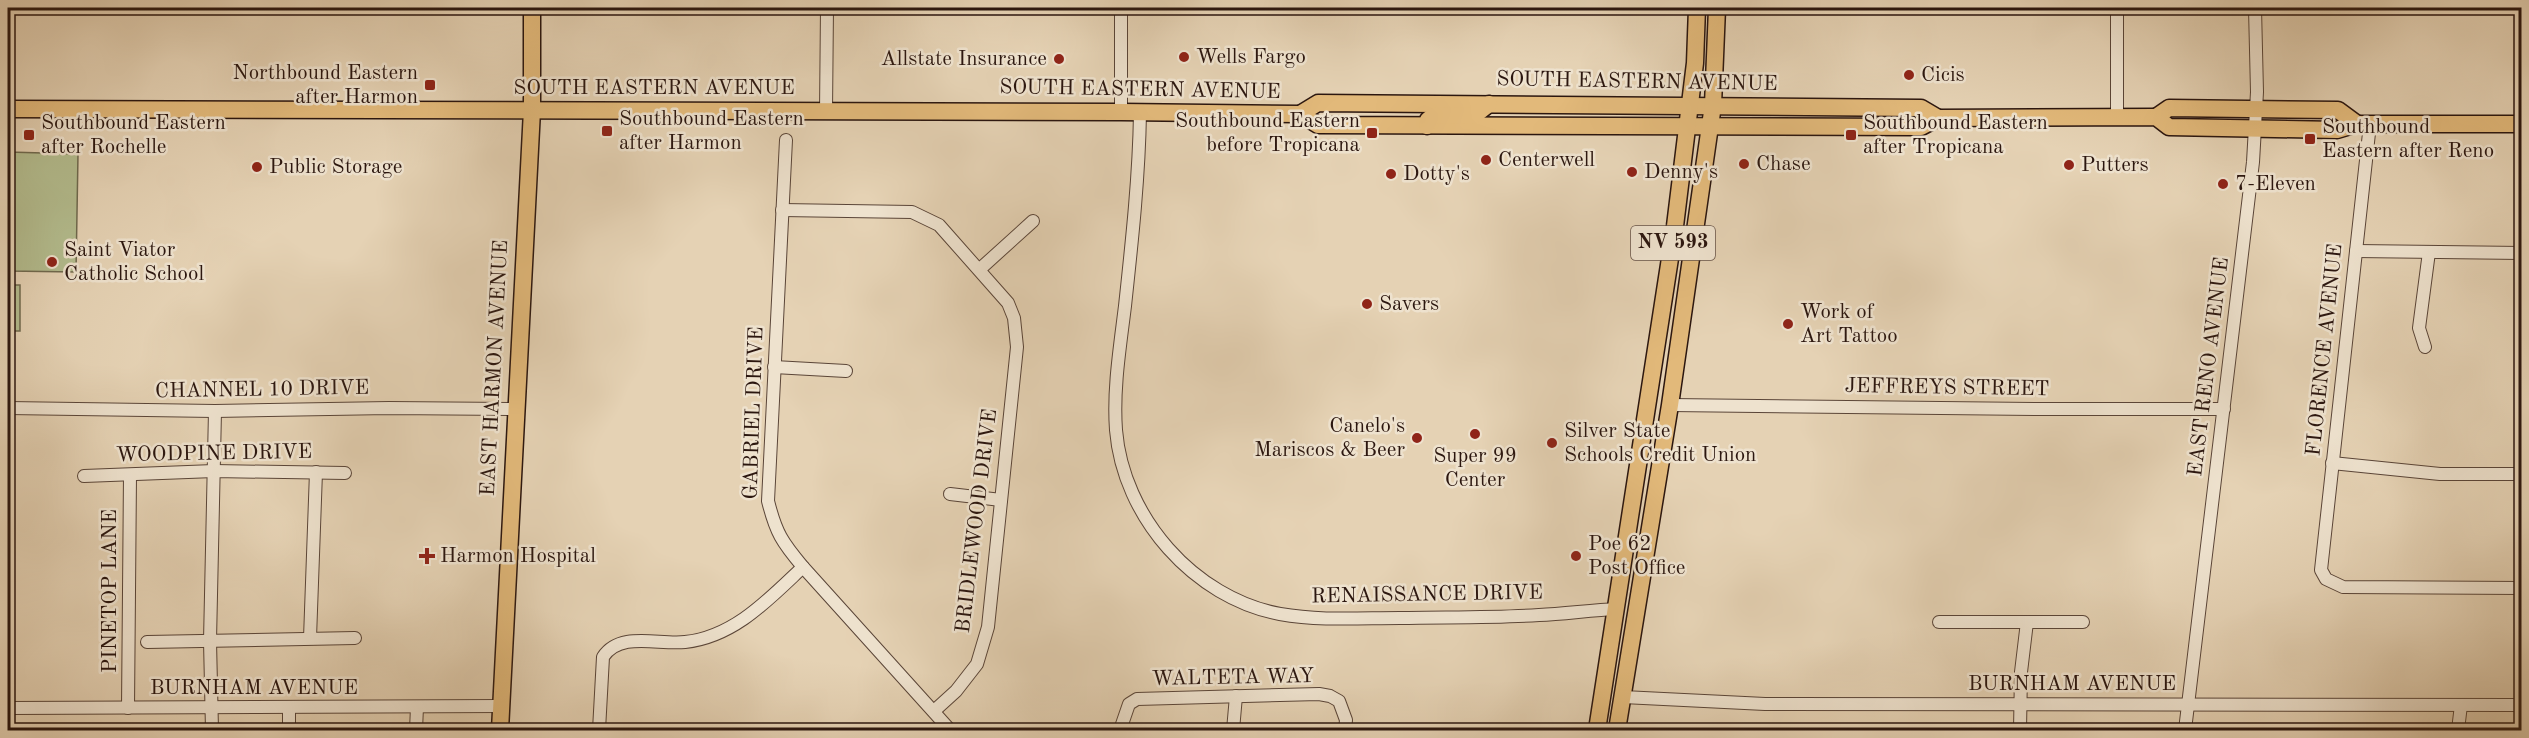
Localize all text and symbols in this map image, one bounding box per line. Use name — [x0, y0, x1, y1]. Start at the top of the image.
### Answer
place label: Wells Fargo — [1196, 47, 1306, 68]
place label: Allstate Insurance — [881, 49, 1047, 70]
marker: Wells Fargo — [1177, 50, 1191, 64]
marker: Allstate Insurance — [1052, 52, 1066, 66]
place label: Northbound Eastern after Harmon — [233, 63, 418, 108]
place label: Cicis — [1921, 65, 1965, 86]
marker: Cicis — [1902, 68, 1916, 82]
street label: SOUTH EASTERN AVENUE — [1496, 69, 1778, 95]
street label: SOUTH EASTERN AVENUE — [999, 77, 1281, 103]
marker: Northbound Eastern after Harmon — [423, 78, 437, 92]
street label: SOUTH EASTERN AVENUE — [513, 78, 795, 99]
place label: Southbound Eastern after Harmon — [619, 109, 804, 154]
place label: Southbound Eastern before Tropicana — [1175, 111, 1360, 156]
place label: Southbound Eastern after Rochelle — [41, 113, 226, 158]
place label: Southbound Eastern after Tropicana — [1863, 113, 2048, 158]
place label: Southbound Eastern after Reno — [2322, 117, 2494, 162]
marker: Southbound Eastern after Harmon — [600, 124, 614, 138]
marker: Southbound Eastern before Tropicana — [1365, 126, 1379, 140]
marker: Southbound Eastern after Rochelle — [22, 128, 36, 142]
marker: Southbound Eastern after Tropicana — [1844, 128, 1858, 142]
marker: Southbound Eastern after Reno — [2303, 132, 2317, 146]
place label: Centerwell — [1498, 150, 1595, 171]
marker: Centerwell — [1479, 153, 1493, 167]
place label: Chase — [1756, 154, 1811, 175]
place label: Putters — [2081, 155, 2149, 176]
place label: Public Storage — [269, 157, 402, 178]
marker: Chase — [1737, 157, 1751, 171]
marker: Putters — [2062, 158, 2076, 172]
marker: Public Storage — [250, 160, 264, 174]
place label: Denny's — [1644, 162, 1718, 183]
place label: Dotty's — [1403, 164, 1470, 185]
marker: Denny's — [1625, 165, 1639, 179]
marker: Dotty's — [1384, 167, 1398, 181]
place label: 7-Eleven — [2235, 174, 2316, 195]
marker: 7-Eleven — [2216, 177, 2230, 191]
road number: NV 593 — [1631, 226, 1715, 260]
street label: EAST HARMON AVENUE — [478, 239, 512, 497]
place label: Saint Viator Catholic School — [64, 240, 204, 285]
street label: FLORENCE AVENUE — [2303, 243, 2347, 457]
marker: Saint Viator Catholic School — [45, 255, 59, 269]
street label: EAST RENO AVENUE — [2185, 256, 2233, 478]
place label: Savers — [1379, 294, 1439, 315]
marker: Savers — [1360, 297, 1374, 311]
place label: Work of Art Tattoo — [1800, 302, 1898, 347]
marker: Work of Art Tattoo — [1781, 317, 1795, 331]
street label: GABRIEL DRIVE — [740, 326, 768, 500]
street label: JEFFREYS STREET — [1844, 376, 2050, 400]
street label: CHANNEL 10 DRIVE — [155, 378, 369, 402]
street label: BRIDLEWOOD DRIVE — [953, 408, 1001, 634]
place label: Canelo's Mariscos & Beer — [1254, 416, 1405, 461]
place label: Silver State Schools Credit Union — [1564, 421, 1756, 466]
marker: Super 99 Center — [1468, 427, 1482, 441]
marker: Canelo's Mariscos & Beer — [1410, 431, 1424, 445]
marker: Silver State Schools Credit Union — [1545, 436, 1559, 450]
street label: WOODPINE DRIVE — [116, 442, 312, 466]
place label: Super 99 Center — [1433, 446, 1517, 491]
street label: PINETOP LANE — [100, 509, 121, 673]
place label: Poe 62 Post Office — [1588, 534, 1686, 579]
place label: Harmon Hospital — [440, 546, 596, 567]
marker: Harmon Hospital — [418, 547, 436, 565]
marker: Poe 62 Post Office — [1569, 549, 1583, 563]
street label: RENAISSANCE DRIVE — [1311, 582, 1543, 608]
street label: WALTETA WAY — [1152, 666, 1314, 690]
street label: BURNHAM AVENUE — [1968, 674, 2176, 695]
street label: BURNHAM AVENUE — [150, 678, 358, 699]

